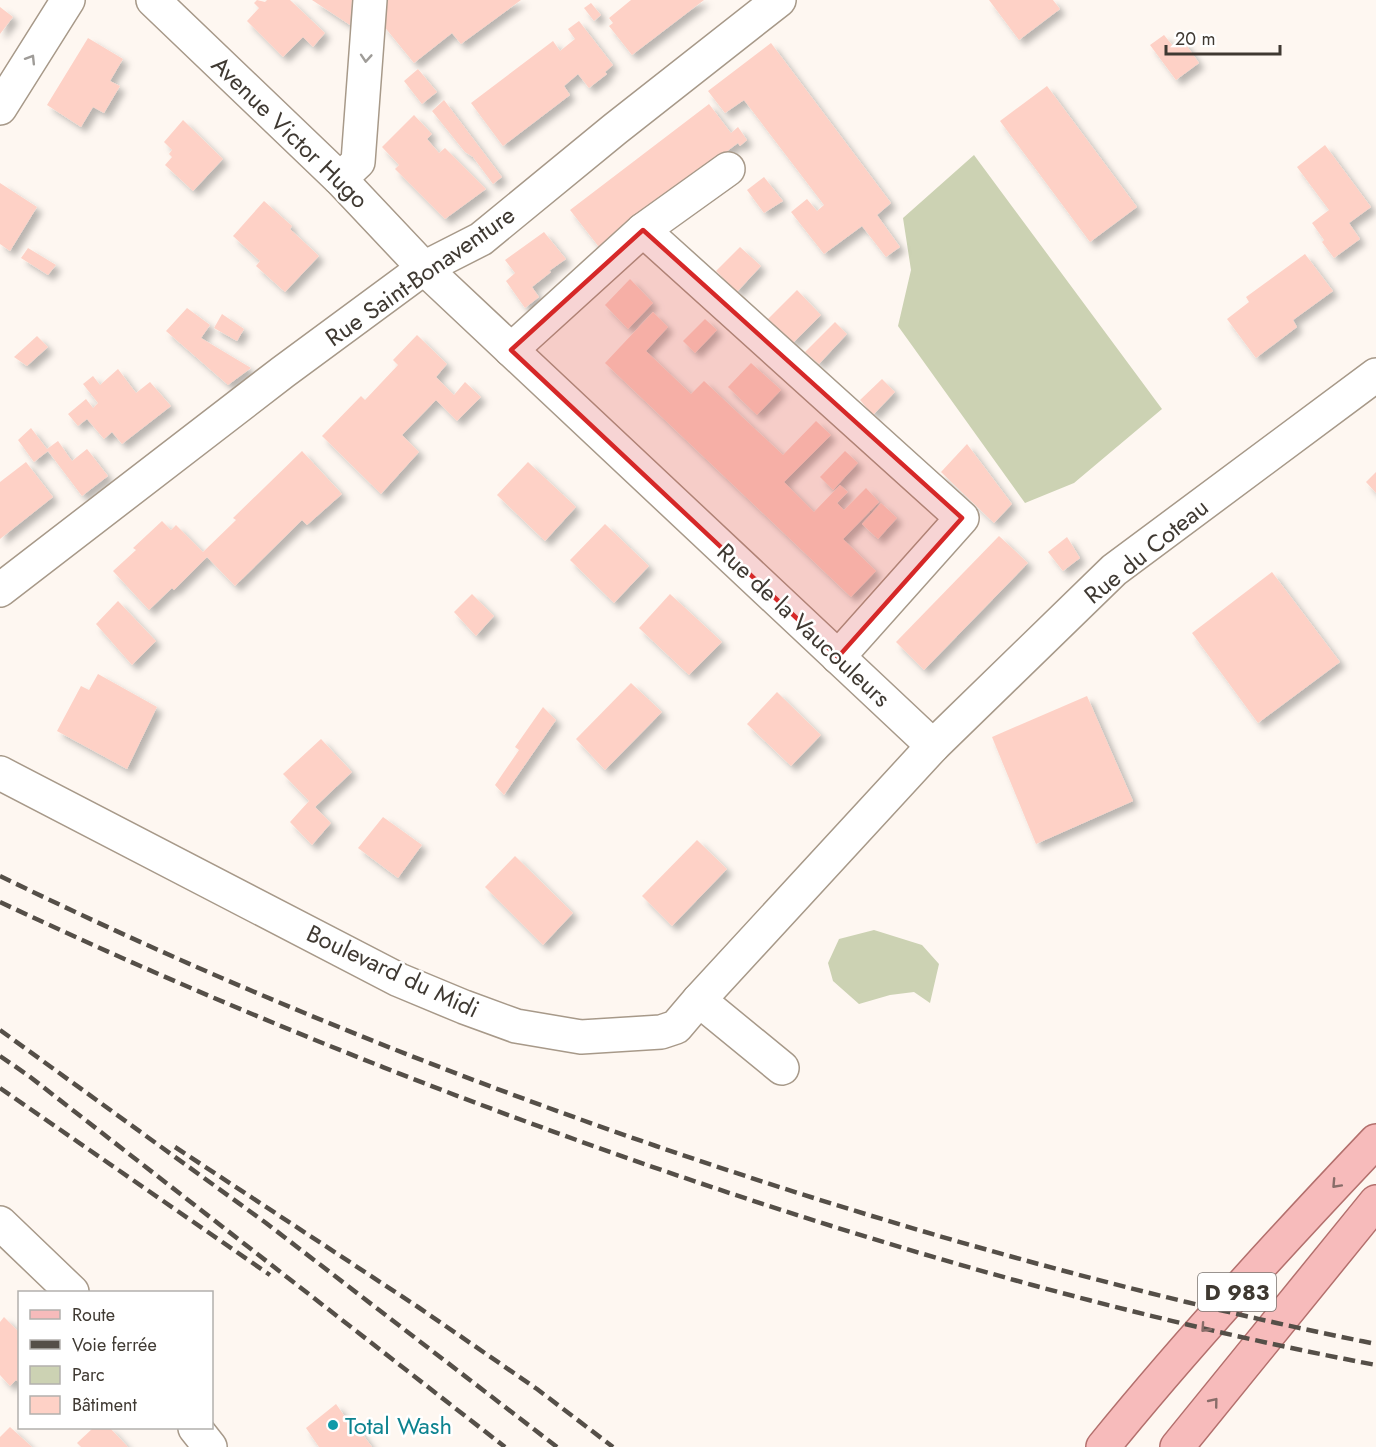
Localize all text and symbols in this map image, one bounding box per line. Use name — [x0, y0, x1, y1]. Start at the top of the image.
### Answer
scale bar — [1166, 18, 1280, 56]
text: 20 m — [1175, 26, 1215, 52]
street label: Avenue Victor Hugo — [204, 48, 376, 216]
one-way arrow — [24, 54, 35, 65]
one-way arrow — [359, 54, 372, 63]
street label: Rue Saint-Bonaventure — [318, 197, 522, 355]
street label: Rue du Coteau — [1076, 490, 1216, 612]
street label: Rue de la Vaucouleurs — [709, 535, 899, 715]
street label: Boulevard du Midi — [301, 916, 485, 1026]
one-way arrow — [1332, 1177, 1343, 1187]
road number: D 983 — [1198, 1273, 1276, 1311]
legend — [18, 1291, 213, 1429]
text: Route — [72, 1302, 115, 1328]
one-way arrow — [1201, 1321, 1212, 1332]
text: Voie ferrée — [72, 1332, 157, 1358]
text: Parc — [72, 1362, 105, 1388]
text: Bâtiment — [72, 1392, 138, 1418]
one-way arrow — [1207, 1397, 1218, 1408]
place label: Total Wash — [345, 1408, 452, 1443]
marker: Total Wash — [326, 1418, 340, 1432]

